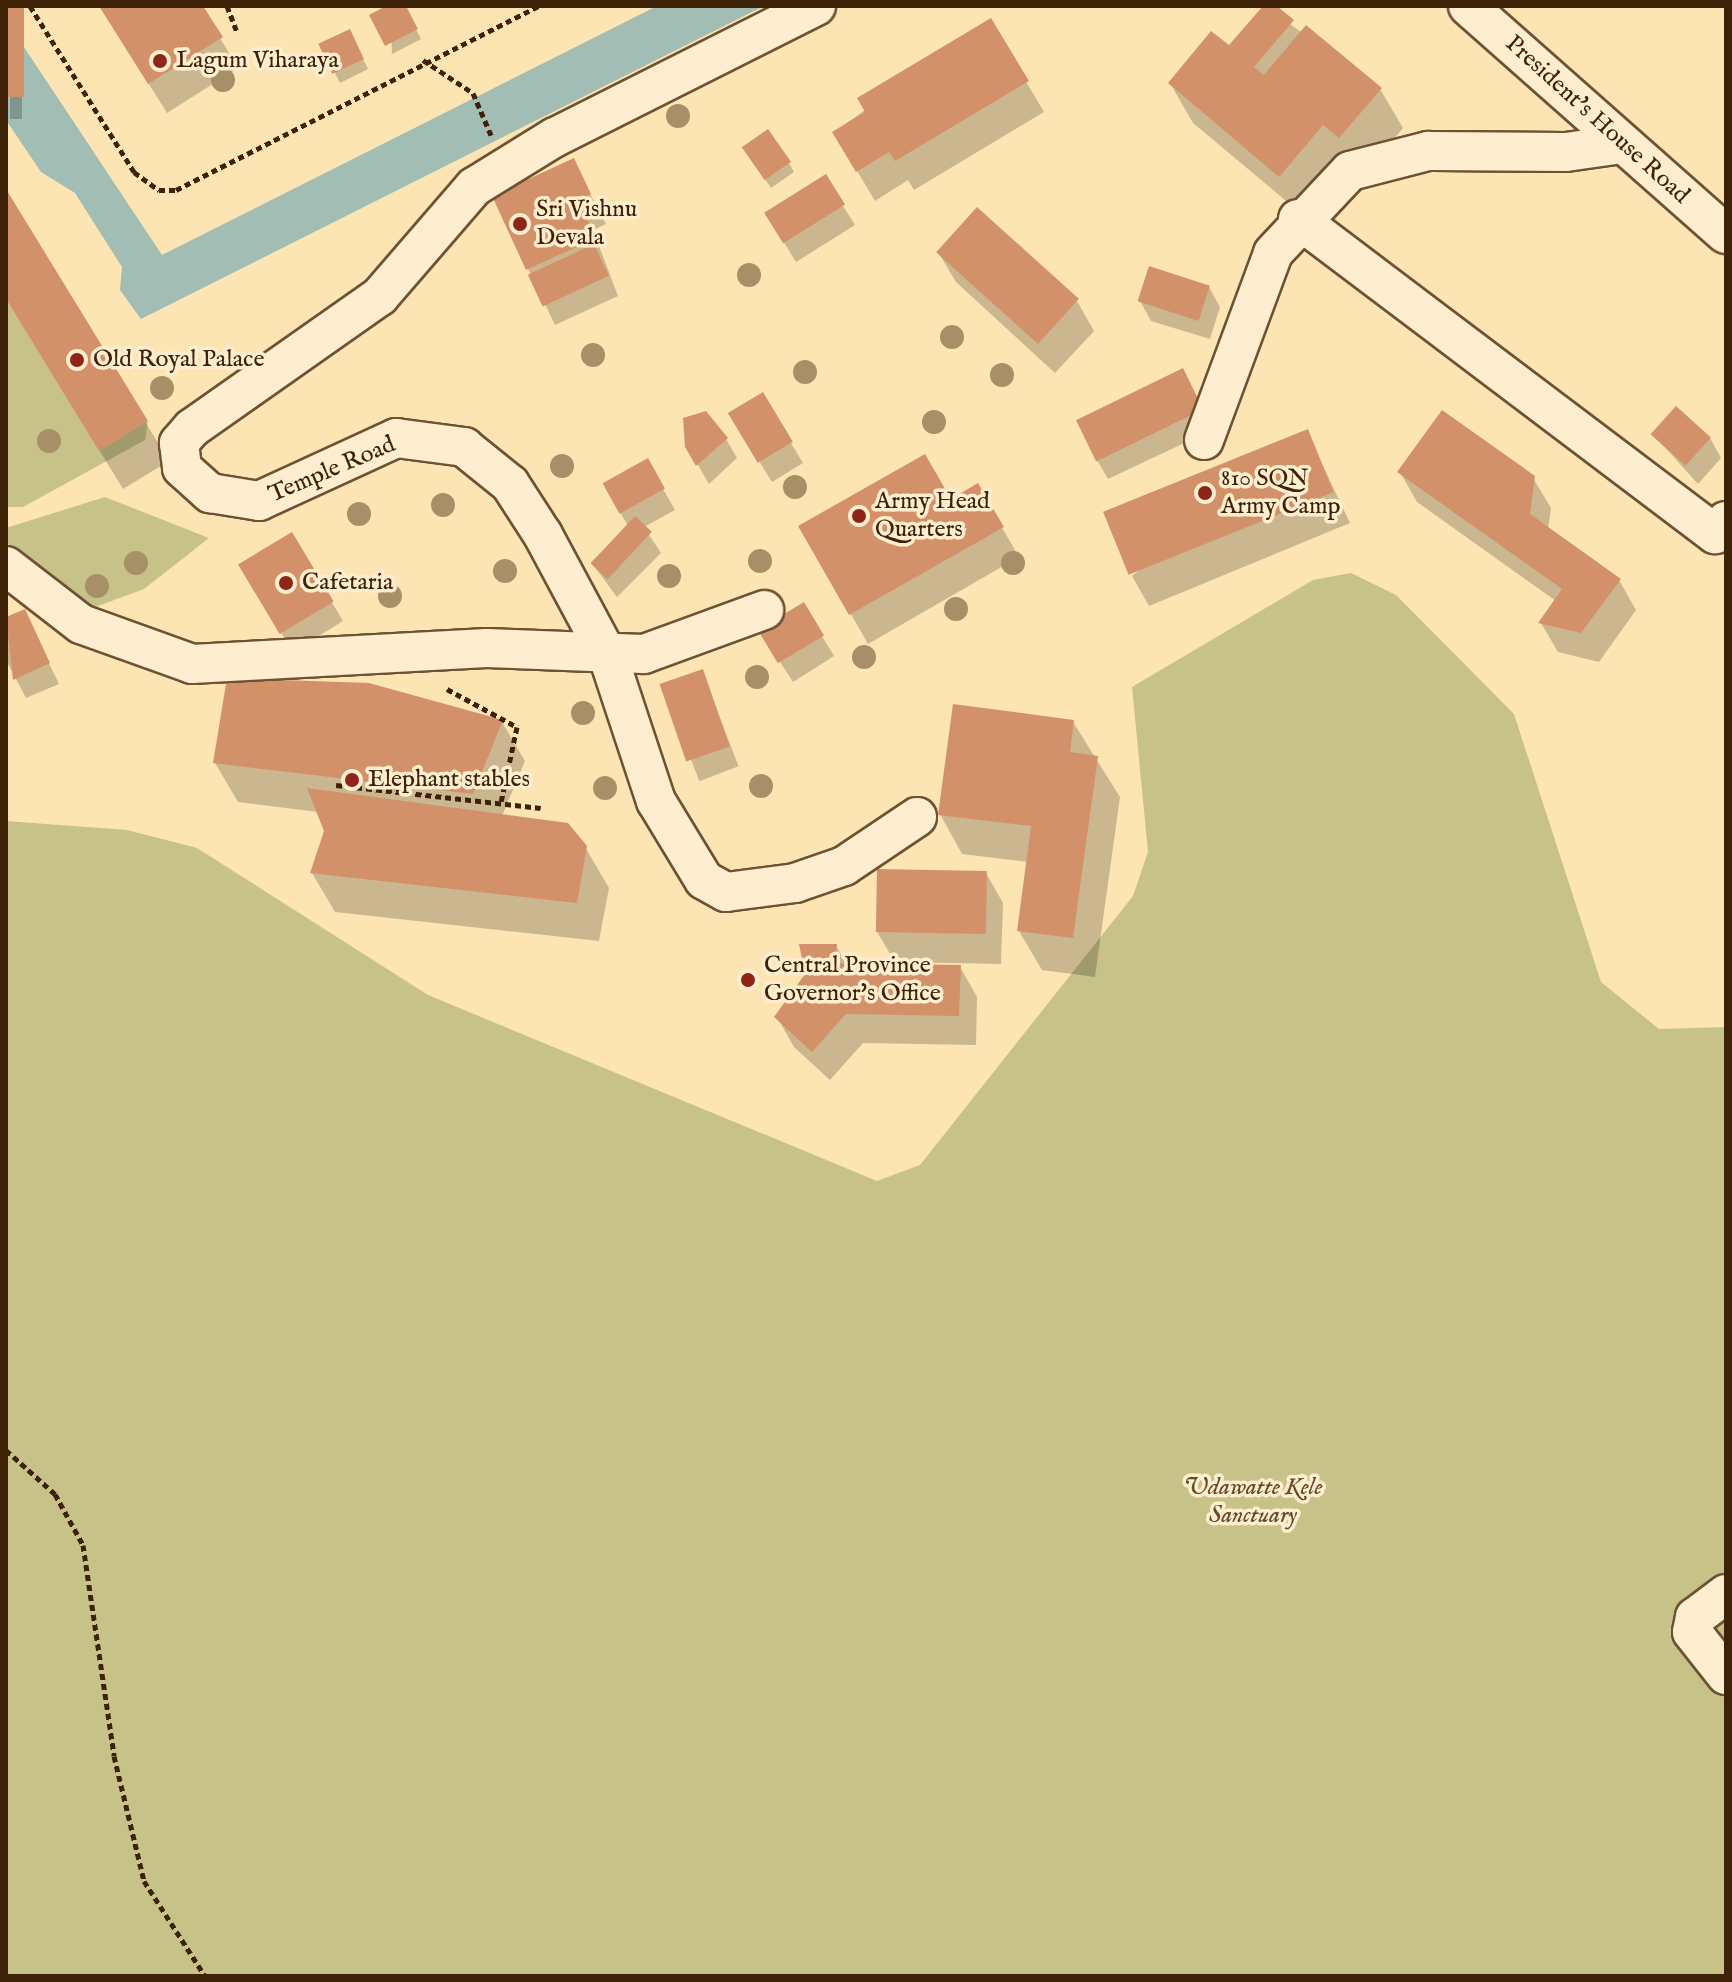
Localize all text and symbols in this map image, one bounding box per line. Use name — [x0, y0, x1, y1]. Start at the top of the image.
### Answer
street label: President's House Road — [1499, 30, 1695, 210]
place label: Lagum Viharaya — [176, 47, 339, 75]
marker: Lagum Viharaya — [151, 52, 169, 70]
place label: Sri Vishnu Devala — [536, 196, 637, 252]
marker: Sri Vishnu Devala — [511, 215, 529, 233]
place label: Old Royal Palace — [93, 346, 264, 374]
marker: Old Royal Palace — [68, 351, 86, 369]
street label: Temple Road — [264, 430, 400, 510]
place label: 810 SQN Army Camp — [1221, 465, 1341, 521]
marker: 810 SQN Army Camp — [1196, 484, 1214, 502]
place label: Army Head Quarters — [875, 488, 990, 544]
marker: Army Head Quarters — [850, 507, 868, 525]
place label: Cafetaria — [302, 569, 393, 597]
marker: Cafetaria — [277, 574, 295, 592]
place label: Elephant stables — [368, 766, 530, 794]
marker: Elephant stables — [343, 771, 361, 789]
place label: Central Province Governor's Office — [764, 952, 941, 1008]
marker: Central Province Governor's Office — [739, 971, 757, 989]
park label: Udawatte Kele Sanctuary — [1184, 1474, 1322, 1530]

